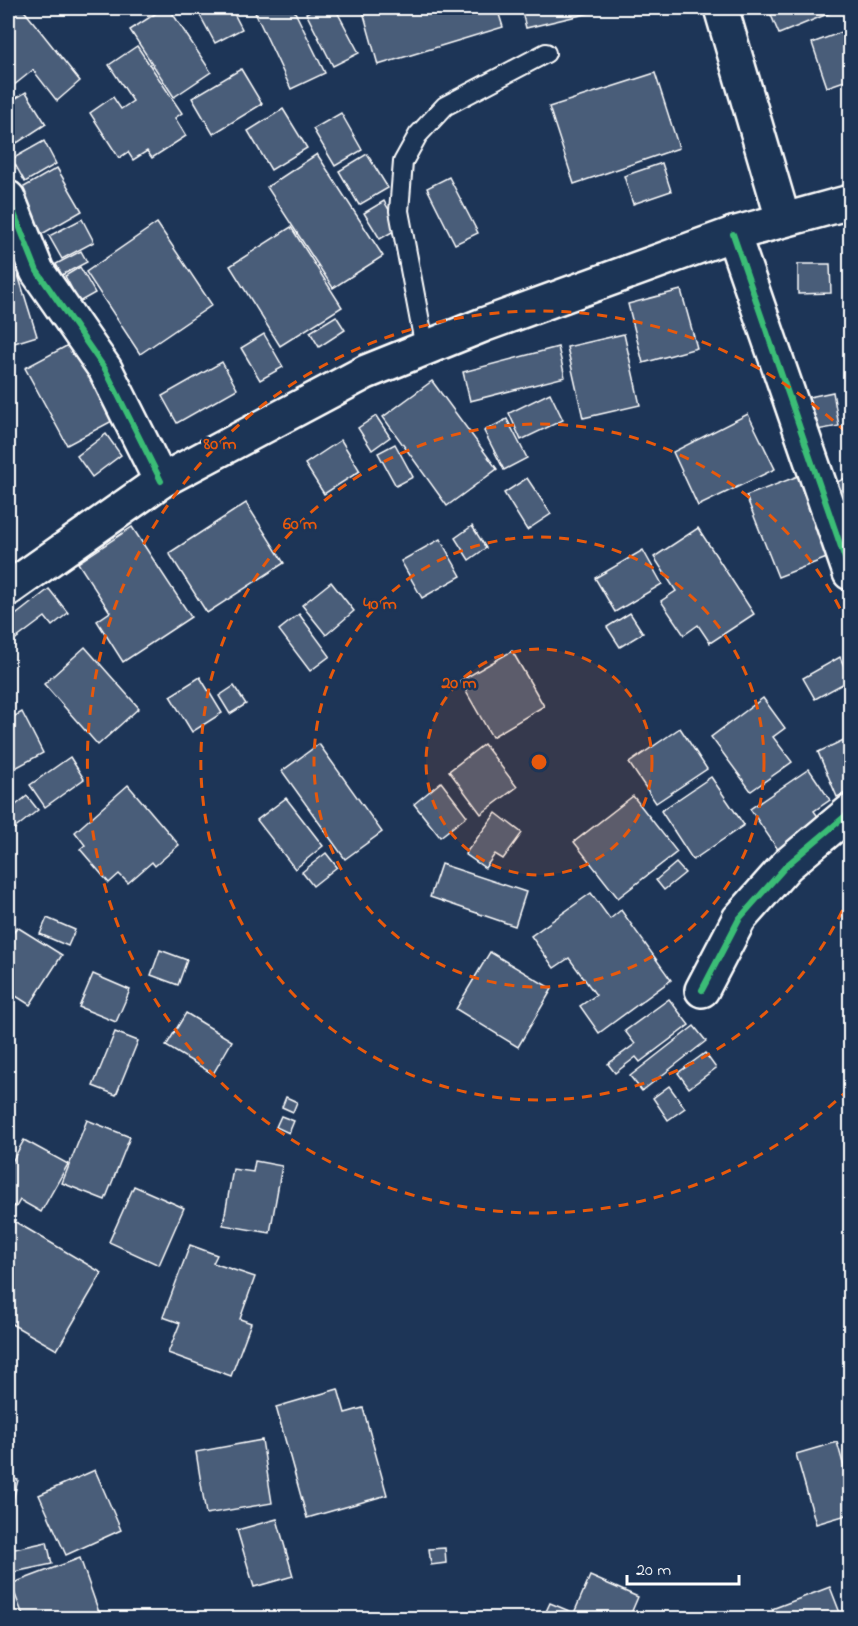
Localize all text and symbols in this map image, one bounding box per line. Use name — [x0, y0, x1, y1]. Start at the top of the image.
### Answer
text: 80 m — [203, 432, 237, 458]
text: 60 m — [283, 512, 317, 538]
text: 40 m — [363, 592, 397, 618]
text: 20 m — [440, 671, 477, 697]
centre of rings — [529, 752, 549, 772]
scale bar — [627, 1548, 740, 1586]
text: 20 m — [636, 1558, 671, 1584]

